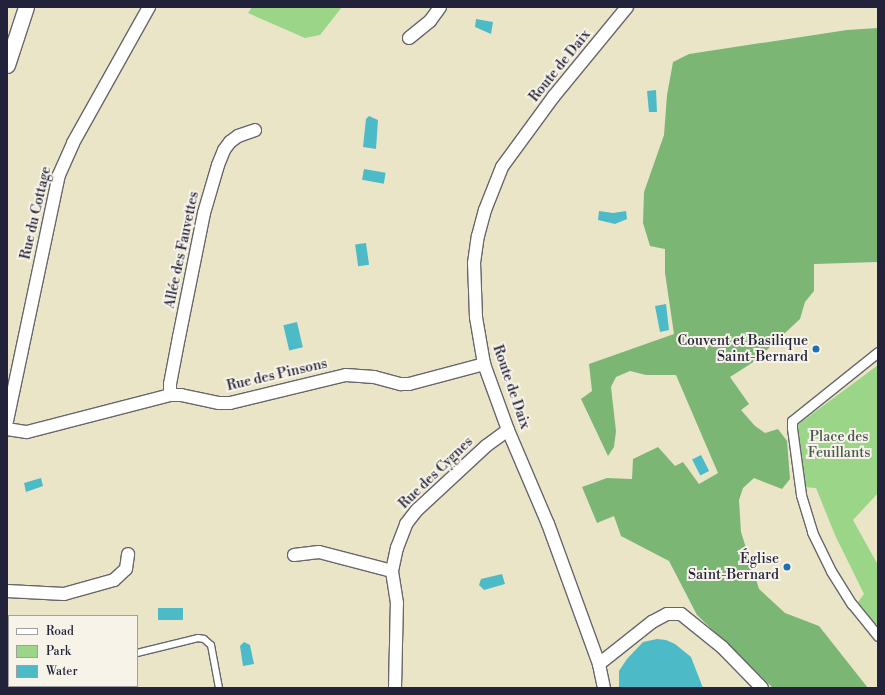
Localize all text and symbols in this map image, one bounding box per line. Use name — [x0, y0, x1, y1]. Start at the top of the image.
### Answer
street label: Route de Daix — [526, 27, 594, 105]
street label: Rue du Cottage — [17, 165, 55, 261]
street label: Allée des Fauvettes — [161, 190, 203, 310]
place label: Couvent et Basilique Saint-Bernard — [677, 333, 808, 366]
street label: Route de Daix — [489, 343, 533, 431]
marker: Couvent et Basilique Saint-Bernard — [811, 344, 821, 354]
street label: Rue des Pinsons — [225, 355, 329, 395]
park label: Place des Feuillants — [808, 429, 870, 462]
street label: Rue des Cygnes — [396, 433, 476, 513]
place label: Église Saint-Bernard — [688, 551, 779, 584]
marker: Église Saint-Bernard — [782, 562, 792, 572]
legend — [8, 615, 138, 687]
text: Road — [46, 624, 74, 639]
text: Park — [46, 644, 71, 659]
text: Water — [46, 664, 78, 679]

